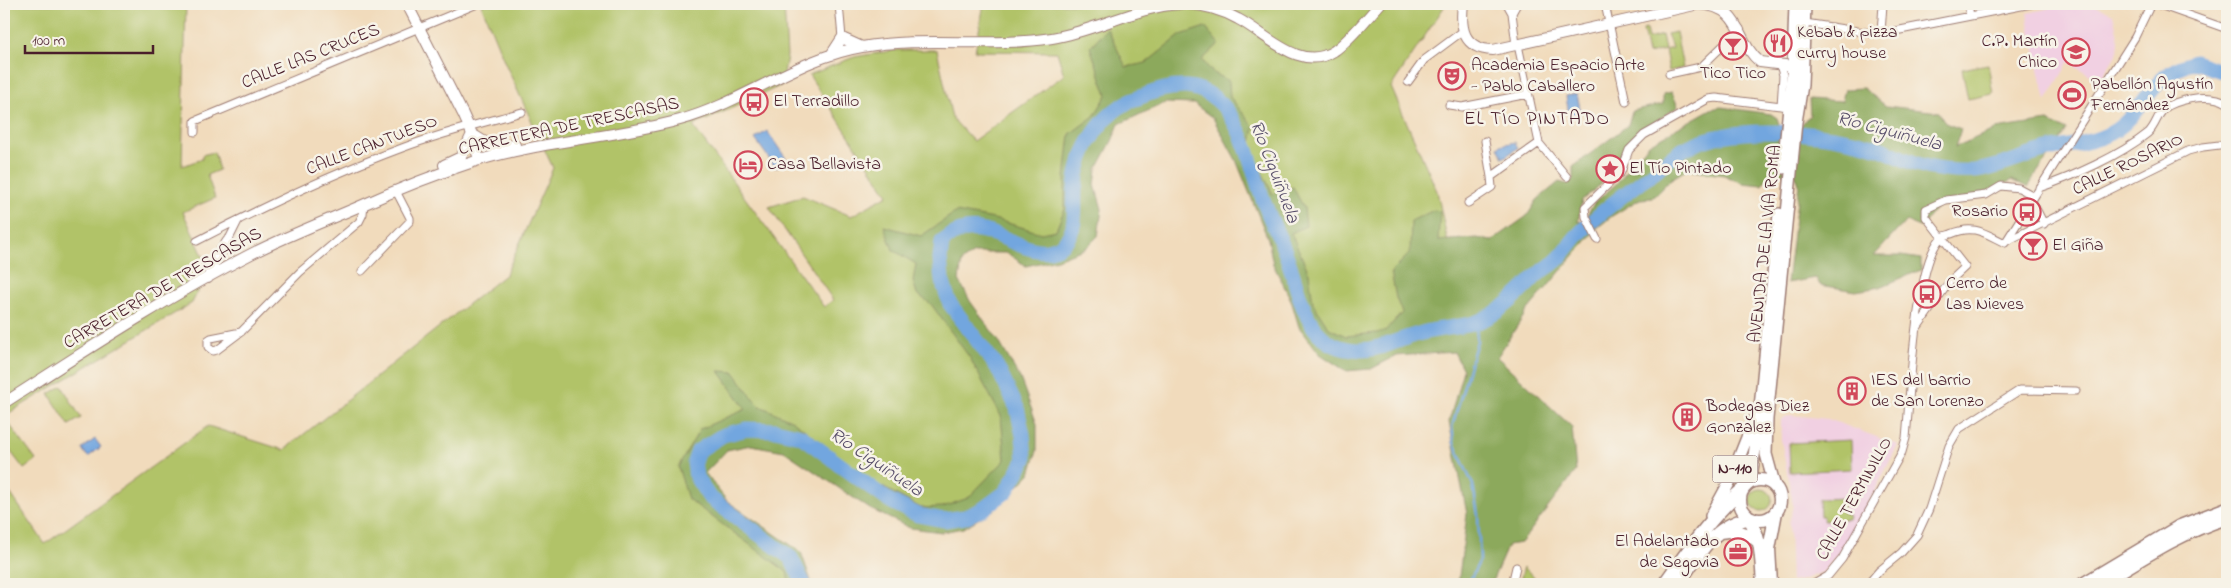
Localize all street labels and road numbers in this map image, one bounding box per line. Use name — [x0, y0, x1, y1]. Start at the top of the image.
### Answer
street label: CALLE LAS CRUCES — [238, 17, 384, 97]
street label: CARRETERA DE TRESCASAS — [456, 91, 682, 163]
street label: CALLE CANTUESO — [303, 109, 441, 183]
street label: CALLE ROSARIO — [2068, 127, 2188, 203]
street label: AVENIDA DE LA VÍA ROMA — [1743, 144, 1789, 344]
street label: CARRETERA DE TRESCASAS — [59, 221, 267, 357]
street label: CALLE TERMINILLO — [1810, 433, 1900, 565]
road number: N-110 — [1712, 456, 1758, 482]

